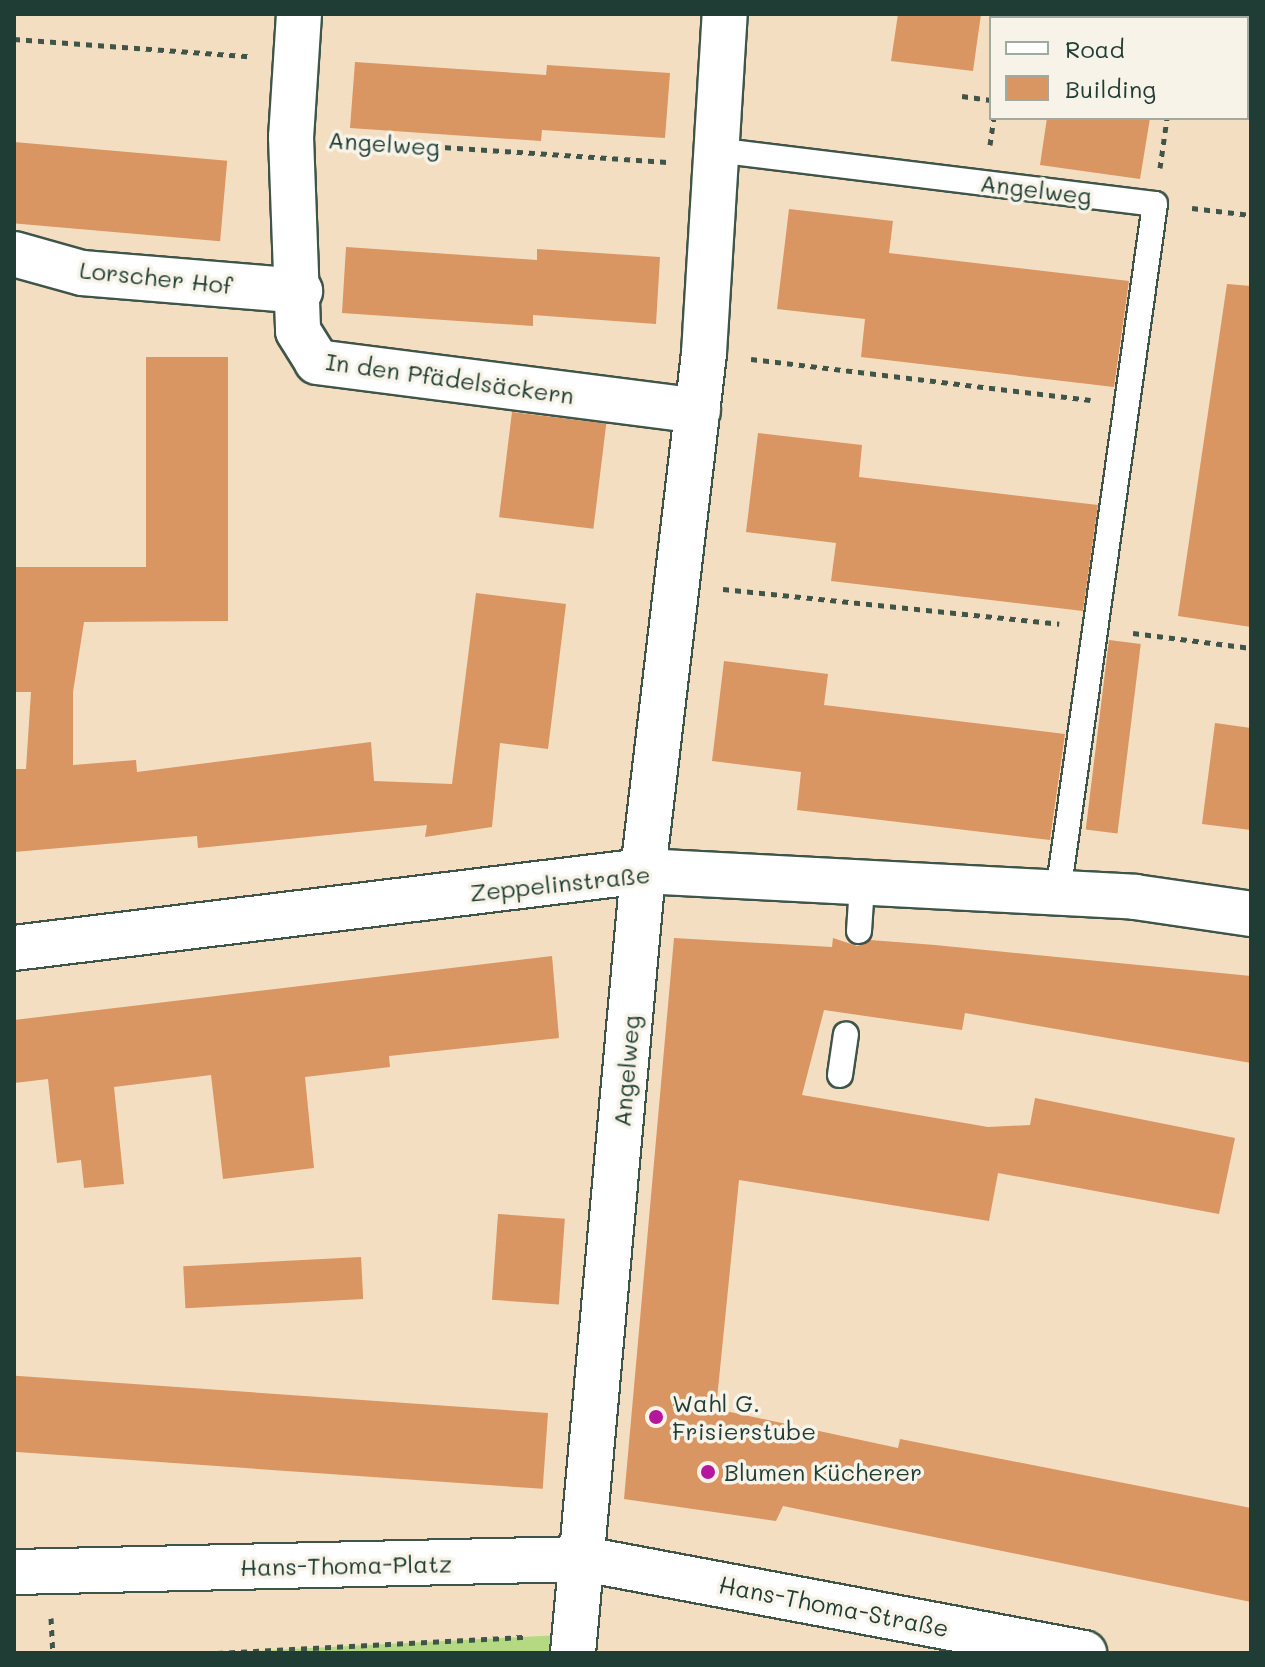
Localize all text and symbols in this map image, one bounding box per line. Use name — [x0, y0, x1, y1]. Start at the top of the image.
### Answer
legend — [989, 16, 1249, 120]
text: Road — [1065, 33, 1125, 64]
text: Building — [1065, 73, 1156, 104]
street label: Angelweg — [327, 125, 441, 161]
street label: Angelweg — [979, 168, 1093, 210]
street label: Lorscher Hof — [78, 255, 234, 299]
street label: In den Pfädelsäckern — [324, 346, 576, 410]
street label: Zeppelinstraße — [468, 859, 652, 907]
street label: Angelweg — [607, 1014, 645, 1128]
place label: Wahl G. Frisierstube — [672, 1389, 816, 1445]
marker: Wahl G. Frisierstube — [647, 1408, 665, 1426]
place label: Blumen Kücherer — [724, 1458, 922, 1486]
marker: Blumen Kücherer — [699, 1463, 717, 1481]
street label: Hans-Thoma-Platz — [240, 1549, 452, 1581]
street label: Hans-Thoma-Straße — [717, 1570, 951, 1642]

